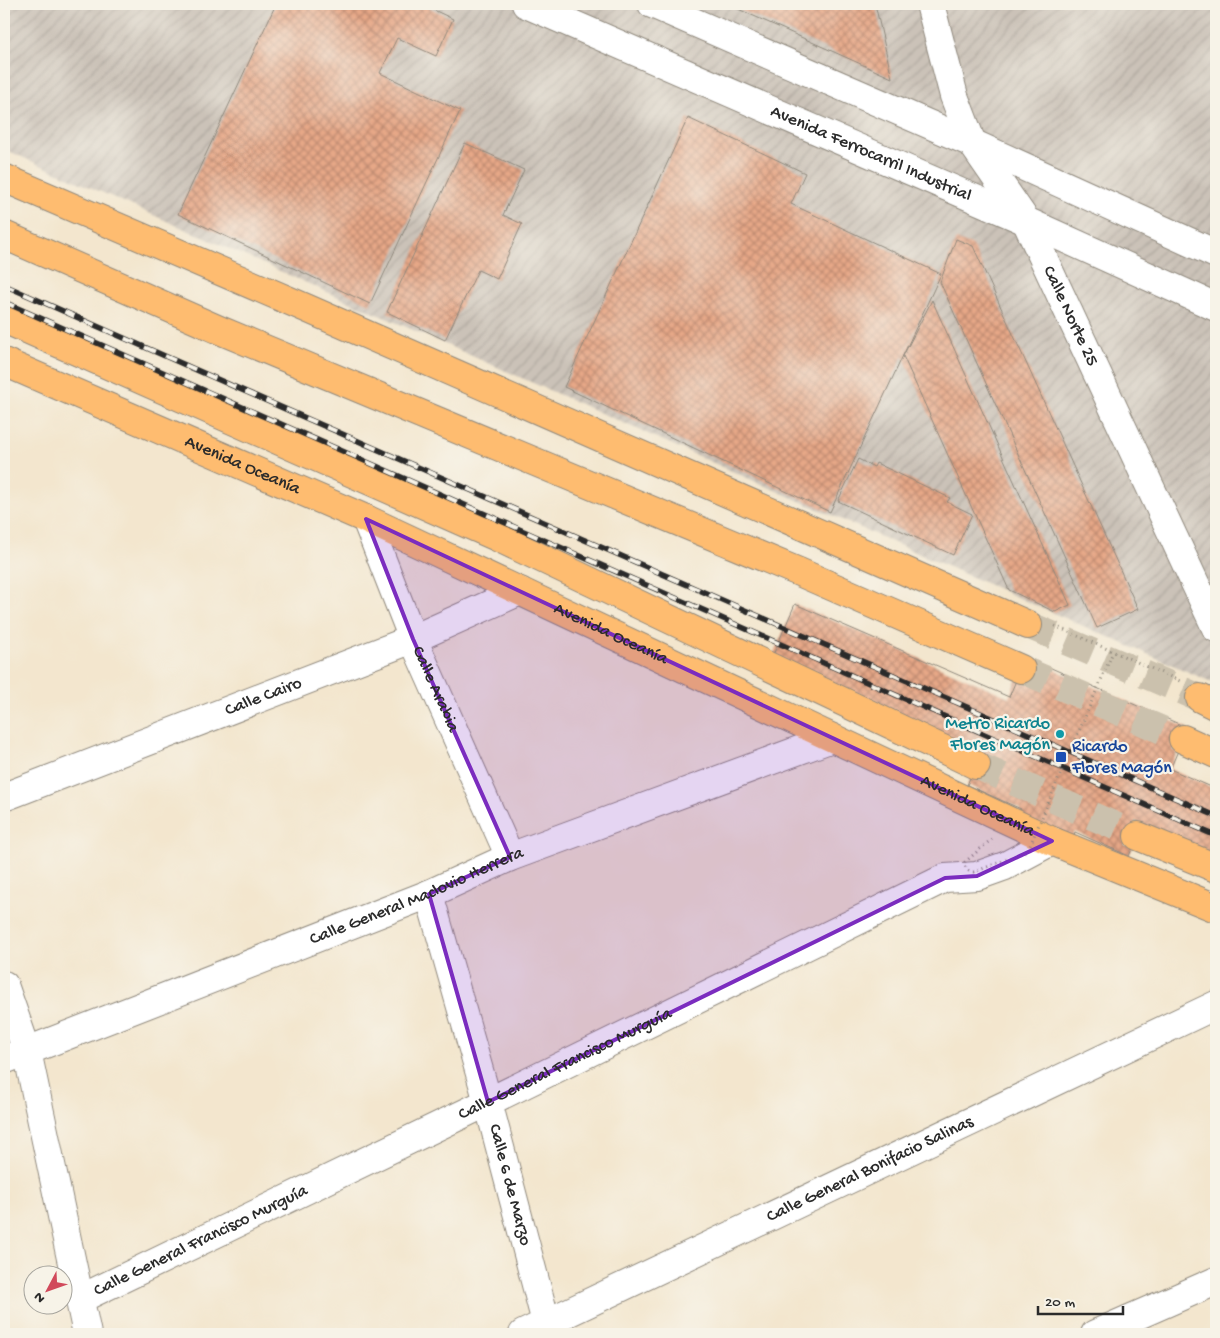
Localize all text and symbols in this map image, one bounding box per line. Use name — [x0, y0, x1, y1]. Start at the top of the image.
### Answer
street label: Avenida Ferrocarril Industrial — [767, 101, 975, 207]
street label: Calle Norte 25 — [1038, 263, 1103, 369]
street label: Avenida Oceanía — [182, 431, 304, 500]
street label: Avenida Oceanía — [550, 598, 672, 670]
street label: Calle Arabia — [407, 643, 464, 736]
street label: Calle Cairo — [222, 672, 305, 721]
place label: Metro Ricardo Flores Magón — [945, 714, 1050, 756]
marker: Metro Ricardo Flores Magón — [1054, 728, 1066, 740]
place label: Ricardo Flores Magón — [1071, 737, 1172, 779]
marker: Ricardo Flores Magón — [1054, 750, 1068, 764]
street label: Avenida Oceanía — [917, 770, 1039, 842]
street label: Calle General Maclovio Herrera — [307, 842, 527, 950]
street label: Calle General Francisco Murguía — [455, 1003, 676, 1125]
street label: Calle General Bonifacio Salinas — [763, 1111, 978, 1227]
street label: Calle 6 de Marzo — [484, 1122, 536, 1248]
street label: Calle General Francisco Murguía — [90, 1180, 312, 1301]
north arrow — [22, 1266, 72, 1316]
scale bar — [1038, 1283, 1122, 1315]
text: N — [31, 1288, 49, 1306]
text: 20 m — [1045, 1294, 1075, 1312]

